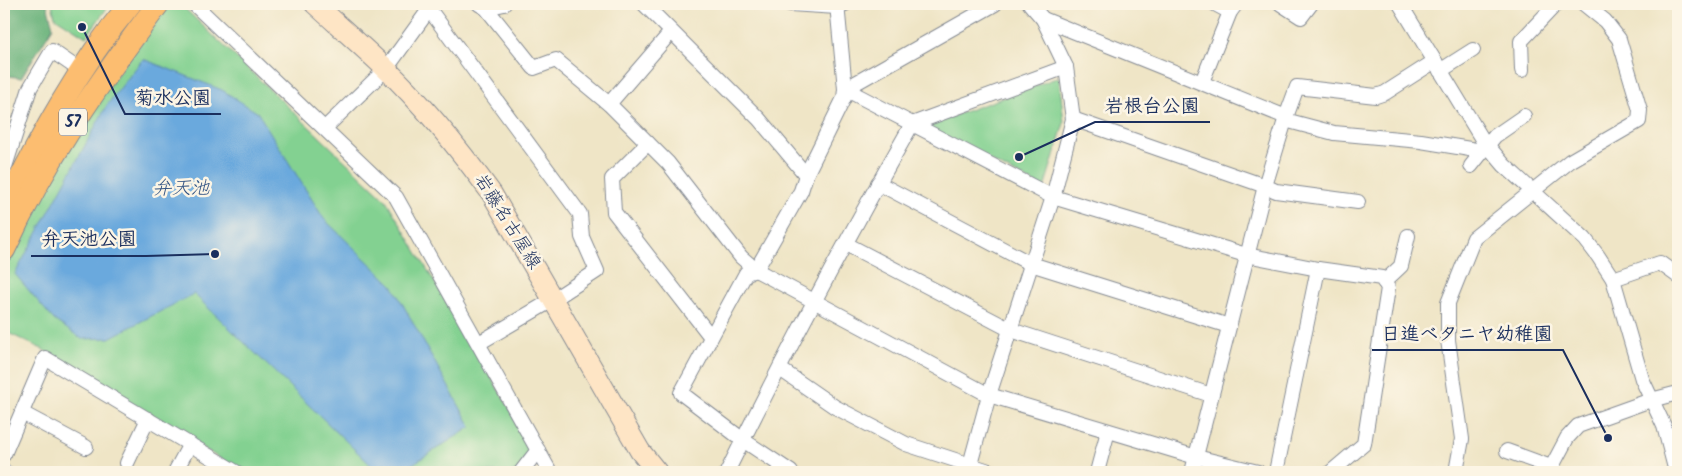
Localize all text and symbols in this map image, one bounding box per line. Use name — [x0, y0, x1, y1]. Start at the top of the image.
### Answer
callout: 菊水公園 — [125, 80, 221, 114]
text: 菊水公園 — [135, 84, 211, 114]
callout: 岩根台公園 — [1095, 88, 1210, 122]
text: 岩根台公園 — [1104, 92, 1200, 122]
road number: 57 — [59, 108, 87, 136]
street label: 岩藤名古屋線 — [466, 169, 548, 275]
water label: 弁天池 — [152, 174, 210, 204]
callout: 弁天池公園 — [31, 222, 146, 256]
text: 弁天池公園 — [41, 225, 137, 255]
callout: 日進ベタニヤ幼稚園 — [1372, 316, 1563, 350]
text: 日進ベタニヤ幼稚園 — [1381, 320, 1553, 350]

